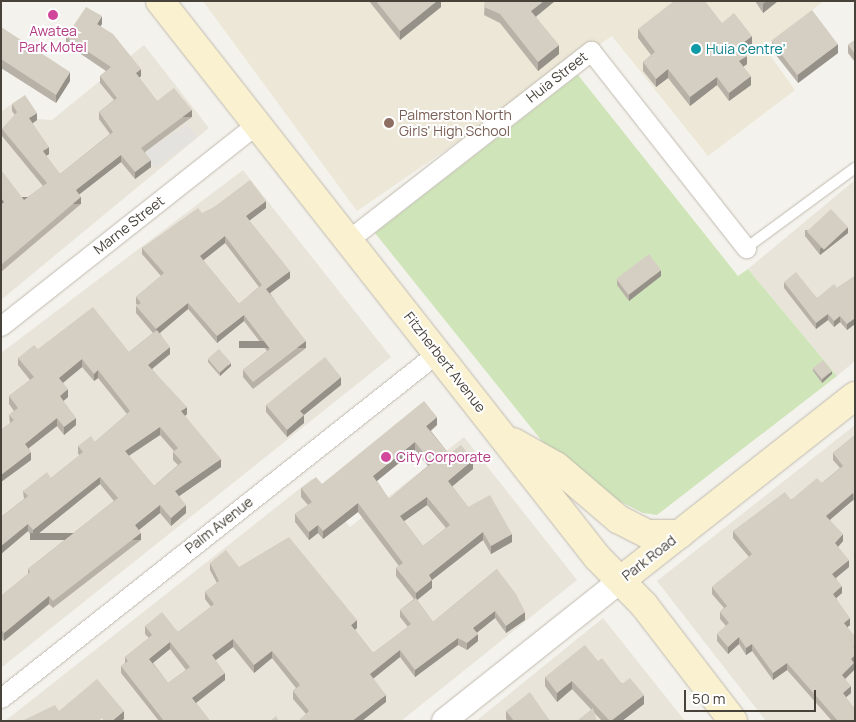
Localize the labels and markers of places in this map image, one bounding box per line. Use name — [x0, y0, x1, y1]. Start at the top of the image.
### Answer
marker: Awatea Park Motel — [47, 9, 59, 21]
place label: Awatea Park Motel — [19, 23, 87, 56]
place label: Huia Centre' — [706, 41, 786, 57]
marker: Huia Centre' — [690, 43, 702, 55]
place label: Palmerston North Girls' High School — [399, 107, 512, 140]
marker: Palmerston North Girls' High School — [383, 117, 395, 129]
place label: City Corporate — [396, 449, 491, 465]
marker: City Corporate — [380, 451, 392, 463]

